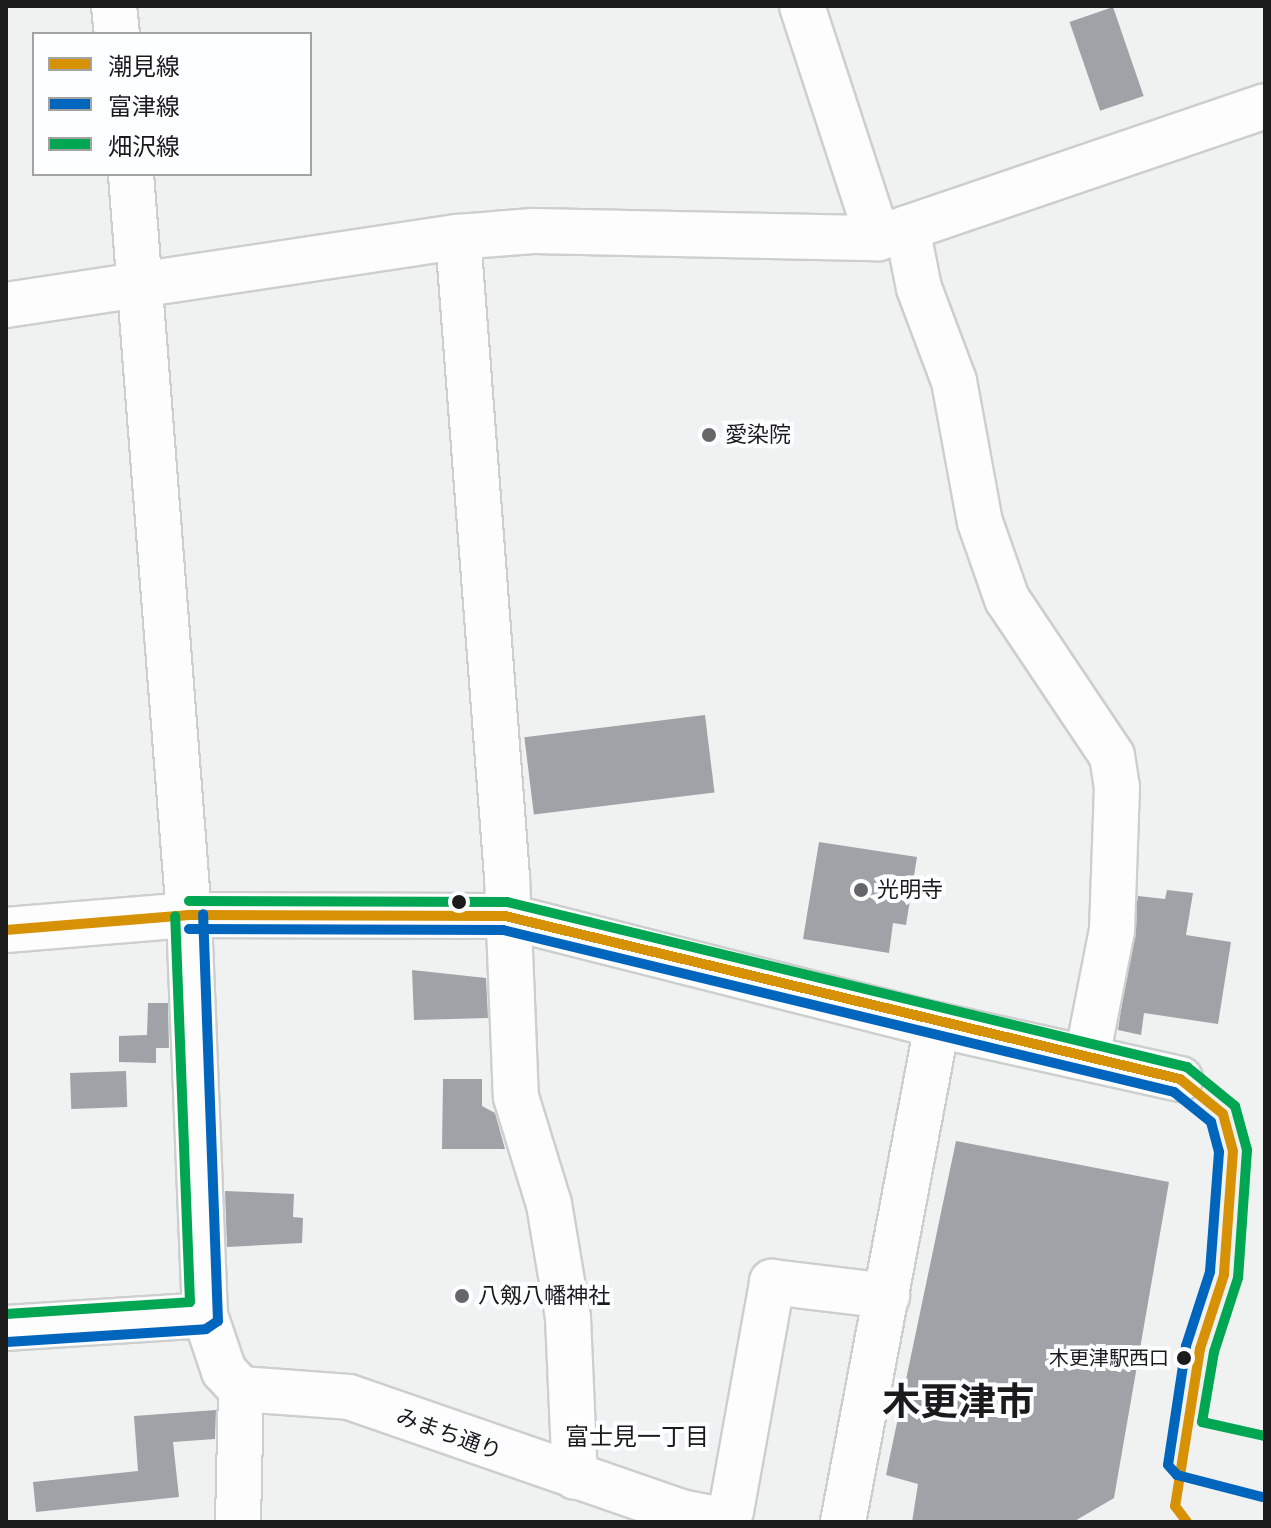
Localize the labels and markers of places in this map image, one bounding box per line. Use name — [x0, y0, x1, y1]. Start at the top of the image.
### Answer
place label: 愛染院 — [725, 422, 791, 448]
marker: 愛染院 — [700, 426, 718, 444]
place label: 光明寺 — [877, 877, 943, 903]
marker: 光明寺 — [852, 881, 870, 899]
unlabelled marker — [451, 894, 467, 910]
place label: 八剱八幡神社 — [478, 1283, 610, 1309]
marker: 八剱八幡神社 — [453, 1287, 471, 1305]
place label: 木更津駅西口 — [1049, 1346, 1169, 1370]
marker: 木更津駅西口 — [1176, 1350, 1192, 1366]

